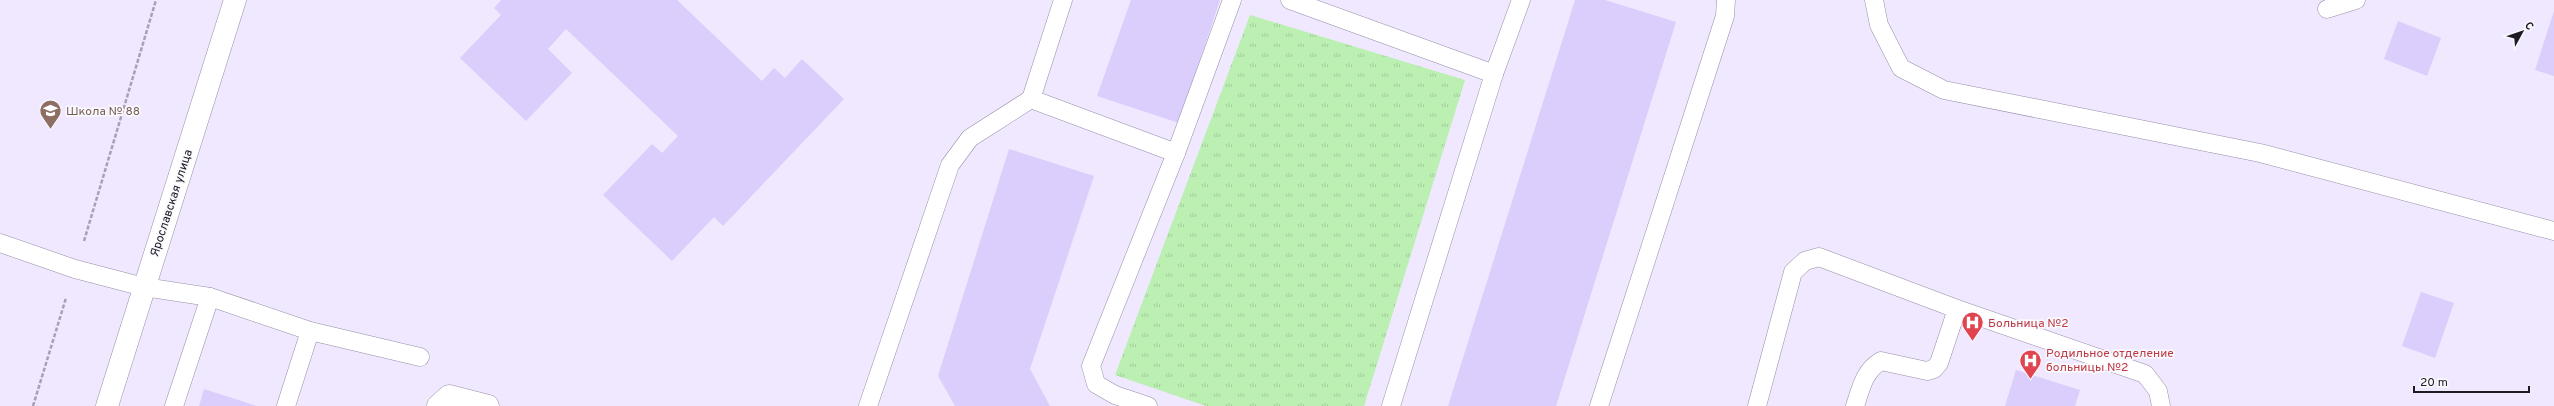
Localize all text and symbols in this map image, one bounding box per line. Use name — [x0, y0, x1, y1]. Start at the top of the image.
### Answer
north arrow — [2502, 12, 2542, 52]
text: С — [2521, 19, 2537, 33]
school or university icon: Школа № 88 — [37, 98, 63, 131]
place label: Школа № 88 — [66, 104, 140, 120]
street label: Ярославская улица — [147, 147, 197, 259]
hospital icon: Больница №2 — [1959, 310, 1985, 343]
place label: Больница №2 — [1988, 316, 2069, 332]
place label: Родильное отделение больницы №2 — [2046, 346, 2174, 376]
hospital icon: Родильное отделение больницы №2 — [2018, 347, 2044, 380]
scale bar — [2414, 368, 2529, 394]
text: 20 m — [2420, 375, 2448, 391]

